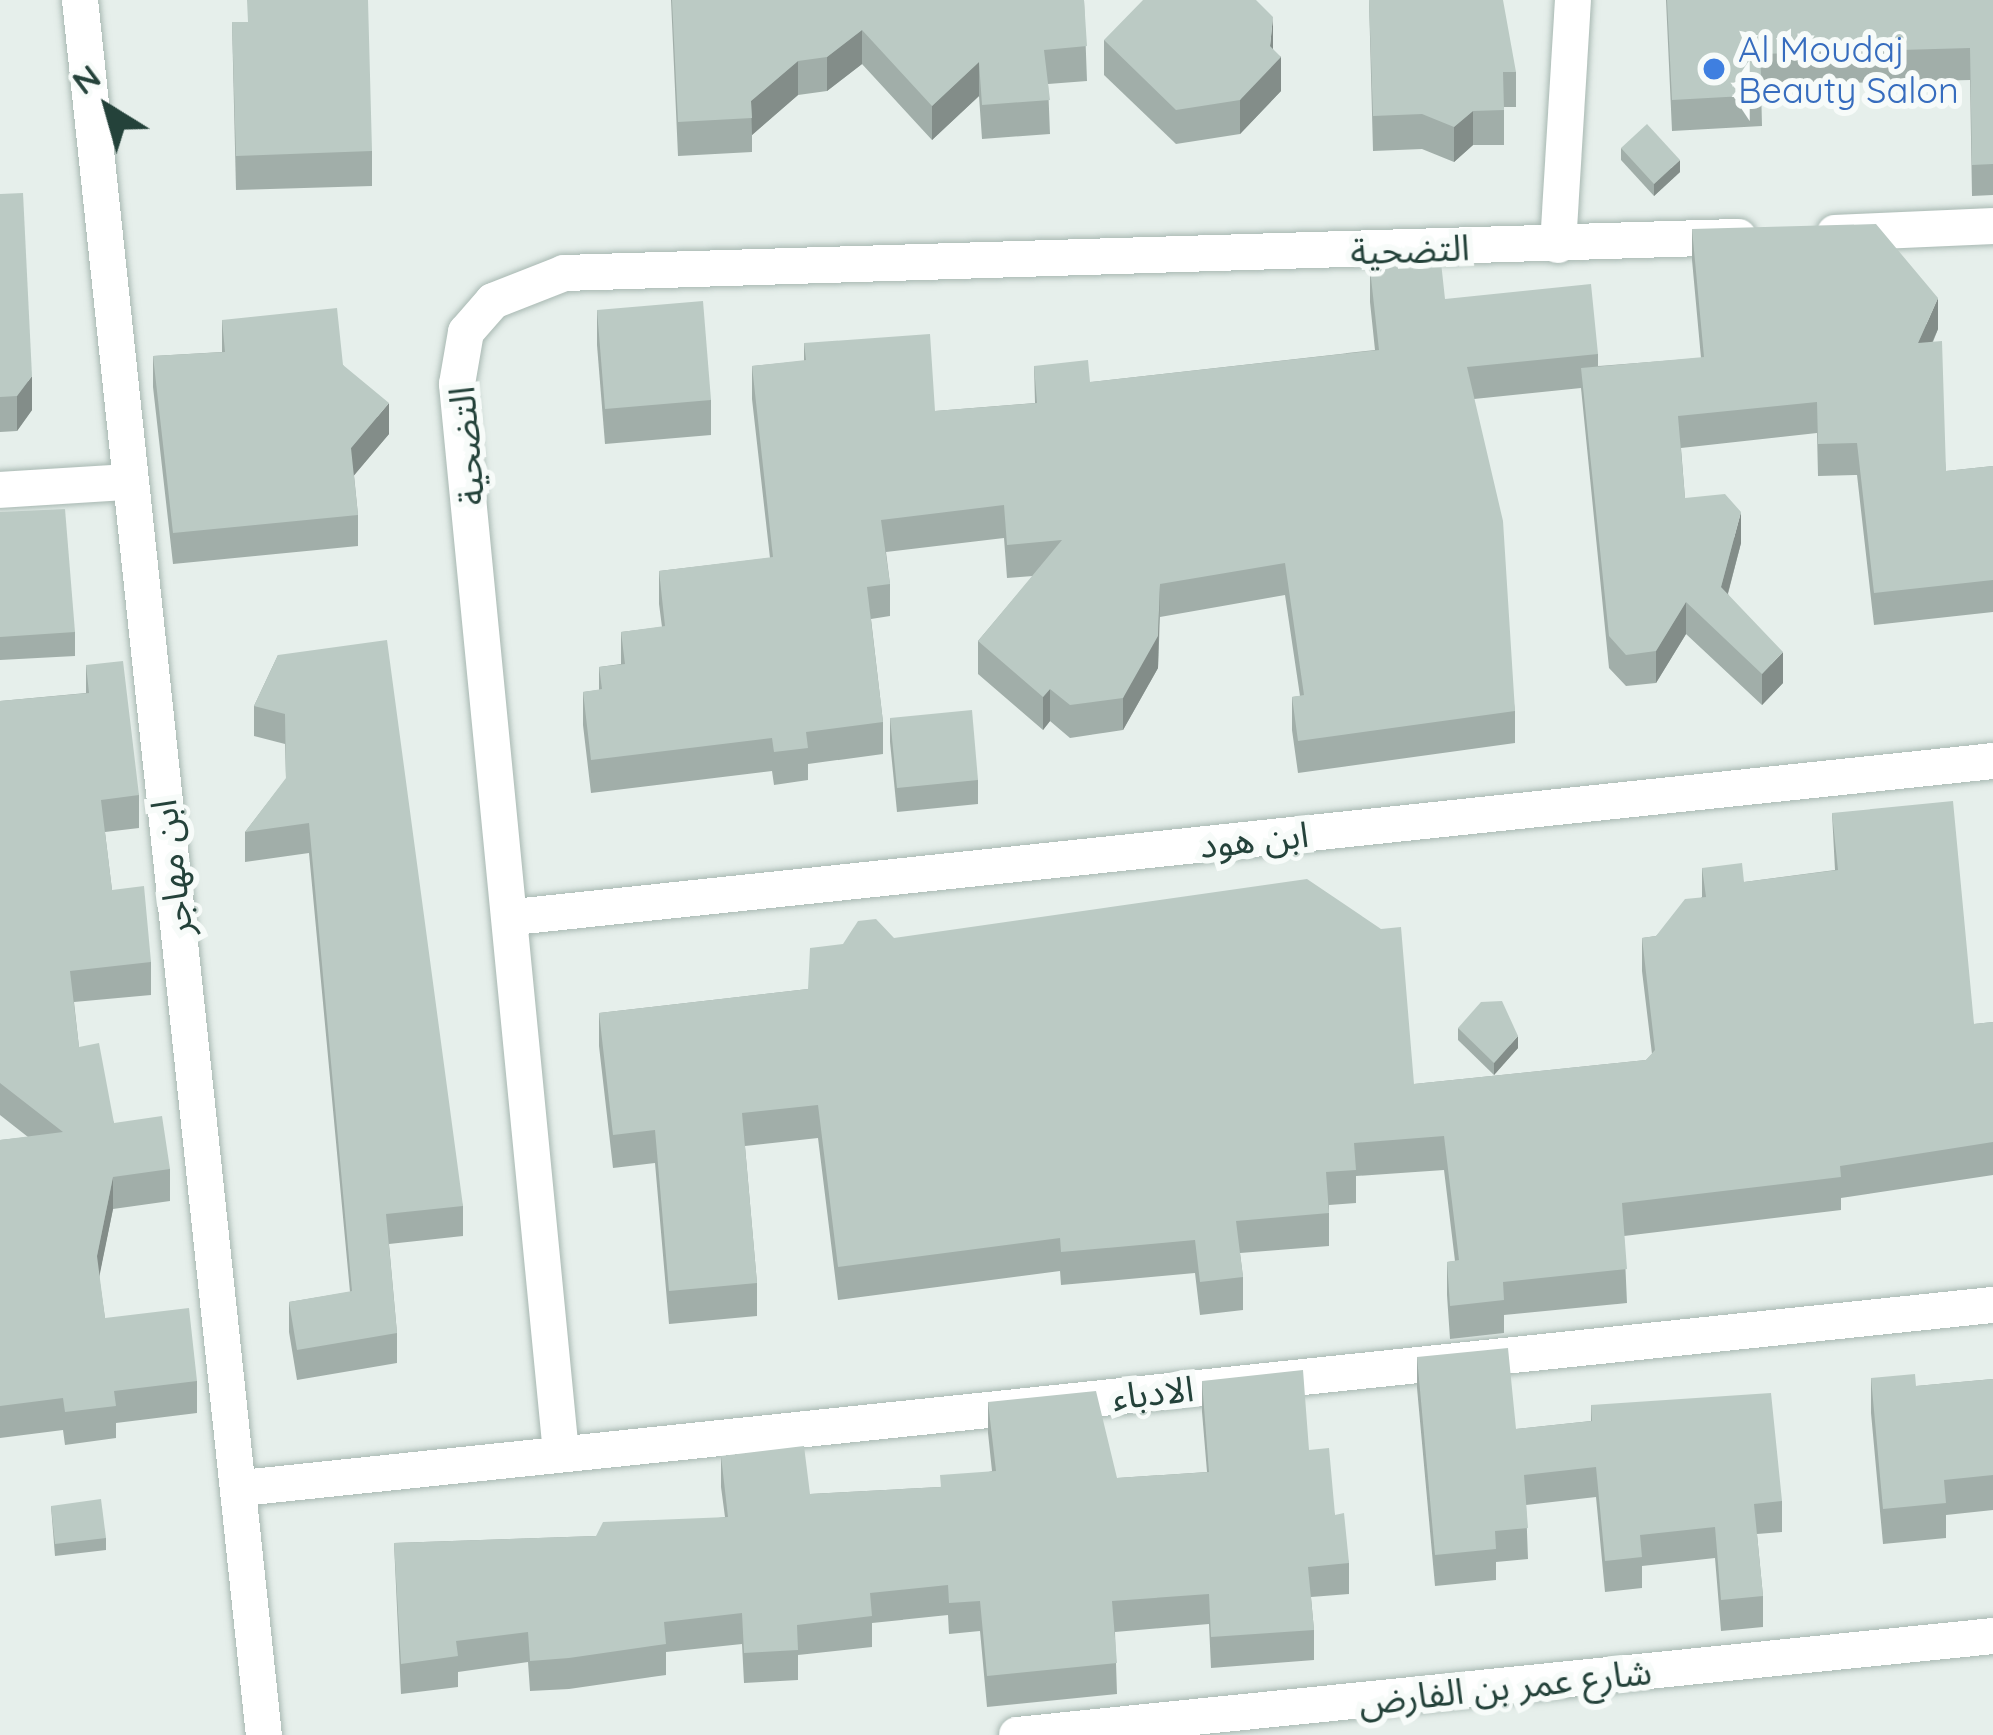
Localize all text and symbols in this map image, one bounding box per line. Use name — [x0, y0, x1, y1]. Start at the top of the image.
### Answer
place label: Al Moudaj Beauty Salon — [1738, 26, 1959, 111]
north arrow — [48, 48, 168, 168]
text: N — [64, 55, 108, 103]
marker: Al Moudaj Beauty Salon — [1701, 56, 1727, 82]
street label: التضحية — [1350, 225, 1470, 273]
street label: التضحية — [439, 385, 493, 507]
street label: ابن مهاجر — [141, 797, 201, 939]
street label: ابن هود — [1197, 812, 1311, 866]
street label: الادباء — [1110, 1366, 1196, 1418]
street label: شارع عمر بن الفارض — [1356, 1649, 1654, 1723]

